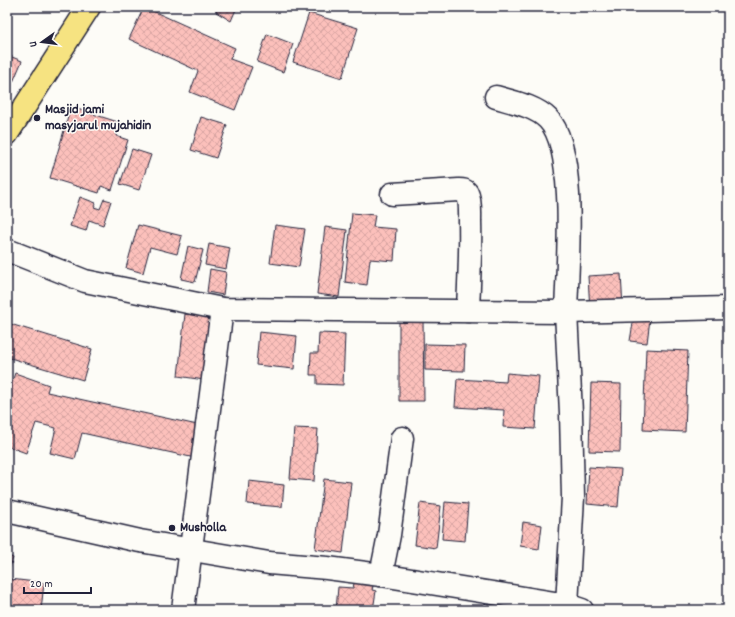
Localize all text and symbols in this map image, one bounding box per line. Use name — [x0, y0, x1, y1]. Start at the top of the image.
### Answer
north arrow — [22, 22, 62, 62]
text: U — [26, 39, 43, 48]
place label: Masjid jami masyjarul mujahidin — [45, 100, 152, 136]
marker: Masjid jami masyjarul mujahidin — [32, 113, 42, 123]
place label: Musholla — [180, 518, 227, 538]
marker: Musholla — [167, 523, 177, 533]
scale bar — [24, 569, 91, 595]
text: 20 m — [30, 576, 53, 593]

